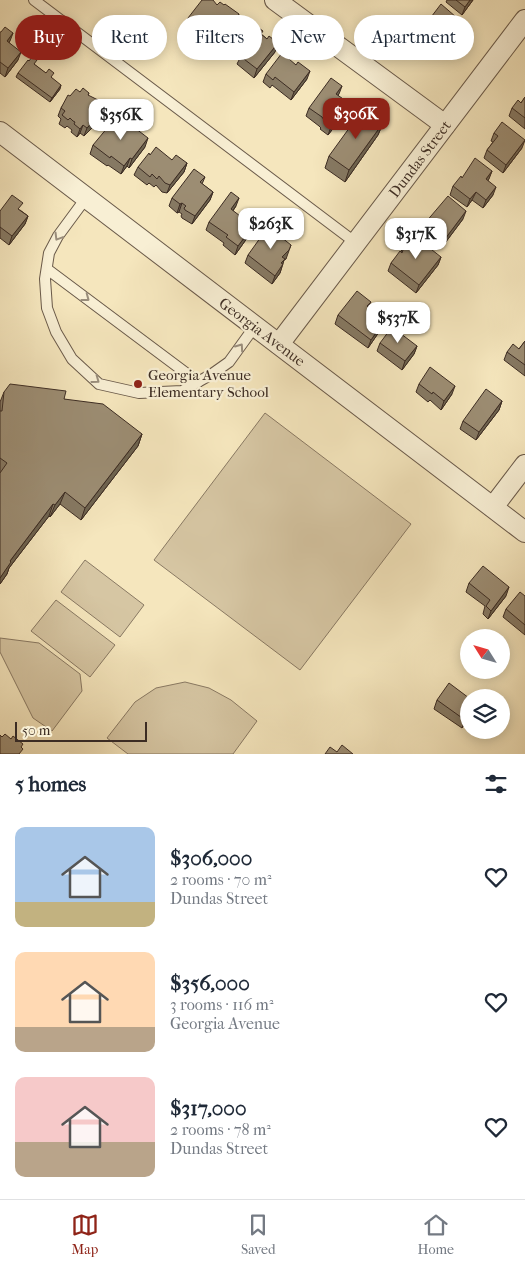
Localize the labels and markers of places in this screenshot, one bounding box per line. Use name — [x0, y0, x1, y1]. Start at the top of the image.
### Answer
pin: $356K — [86, 98, 156, 141]
pin: $306K — [321, 98, 391, 140]
pin: $263K — [236, 208, 306, 250]
pin: $317K — [381, 218, 451, 260]
pin: $537K — [363, 302, 433, 344]
place label: Georgia Avenue Elementary School — [148, 366, 269, 401]
marker: Georgia Avenue Elementary School — [132, 378, 144, 390]

